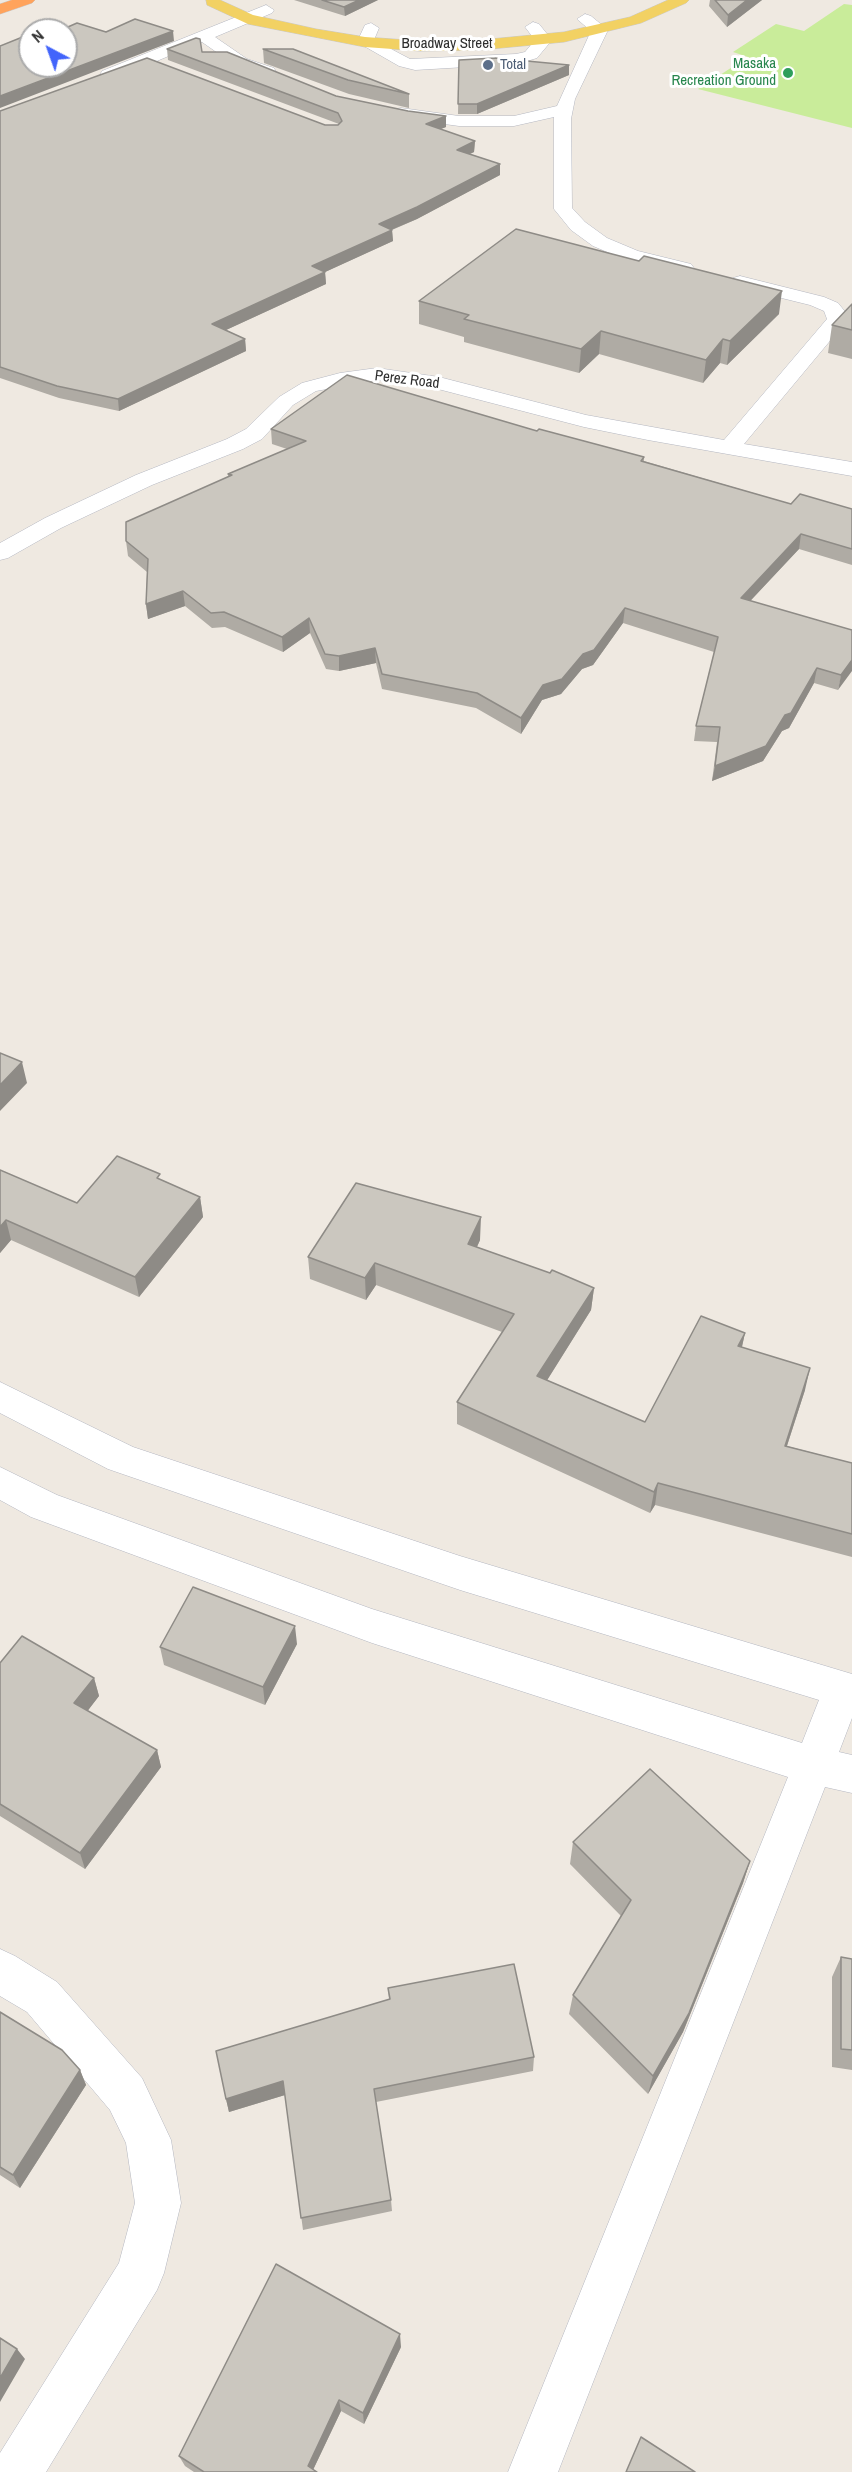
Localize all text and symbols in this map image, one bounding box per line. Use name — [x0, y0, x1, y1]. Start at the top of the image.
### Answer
north arrow — [18, 18, 78, 78]
text: N — [27, 25, 48, 47]
street label: Broadway Street — [402, 35, 492, 53]
place label: Masaka Recreation Ground — [671, 55, 776, 90]
place label: Total — [500, 56, 526, 74]
marker: Total — [481, 58, 495, 72]
marker: Masaka Recreation Ground — [781, 66, 795, 80]
street label: Perez Road — [374, 367, 440, 393]

